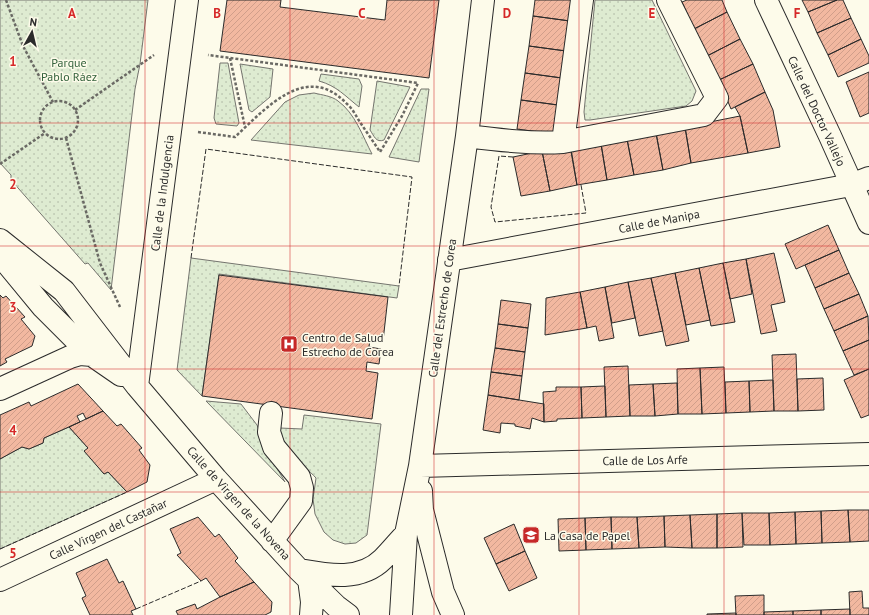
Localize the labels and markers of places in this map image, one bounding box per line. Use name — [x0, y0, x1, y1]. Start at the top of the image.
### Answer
place label: Centro de Salud Estrecho de Corea — [302, 330, 394, 359]
hospital icon: Centro de Salud Estrecho de Corea — [279, 334, 299, 354]
school or university icon: La Casa de Papel — [521, 525, 541, 545]
place label: La Casa de Papel — [544, 528, 631, 543]

